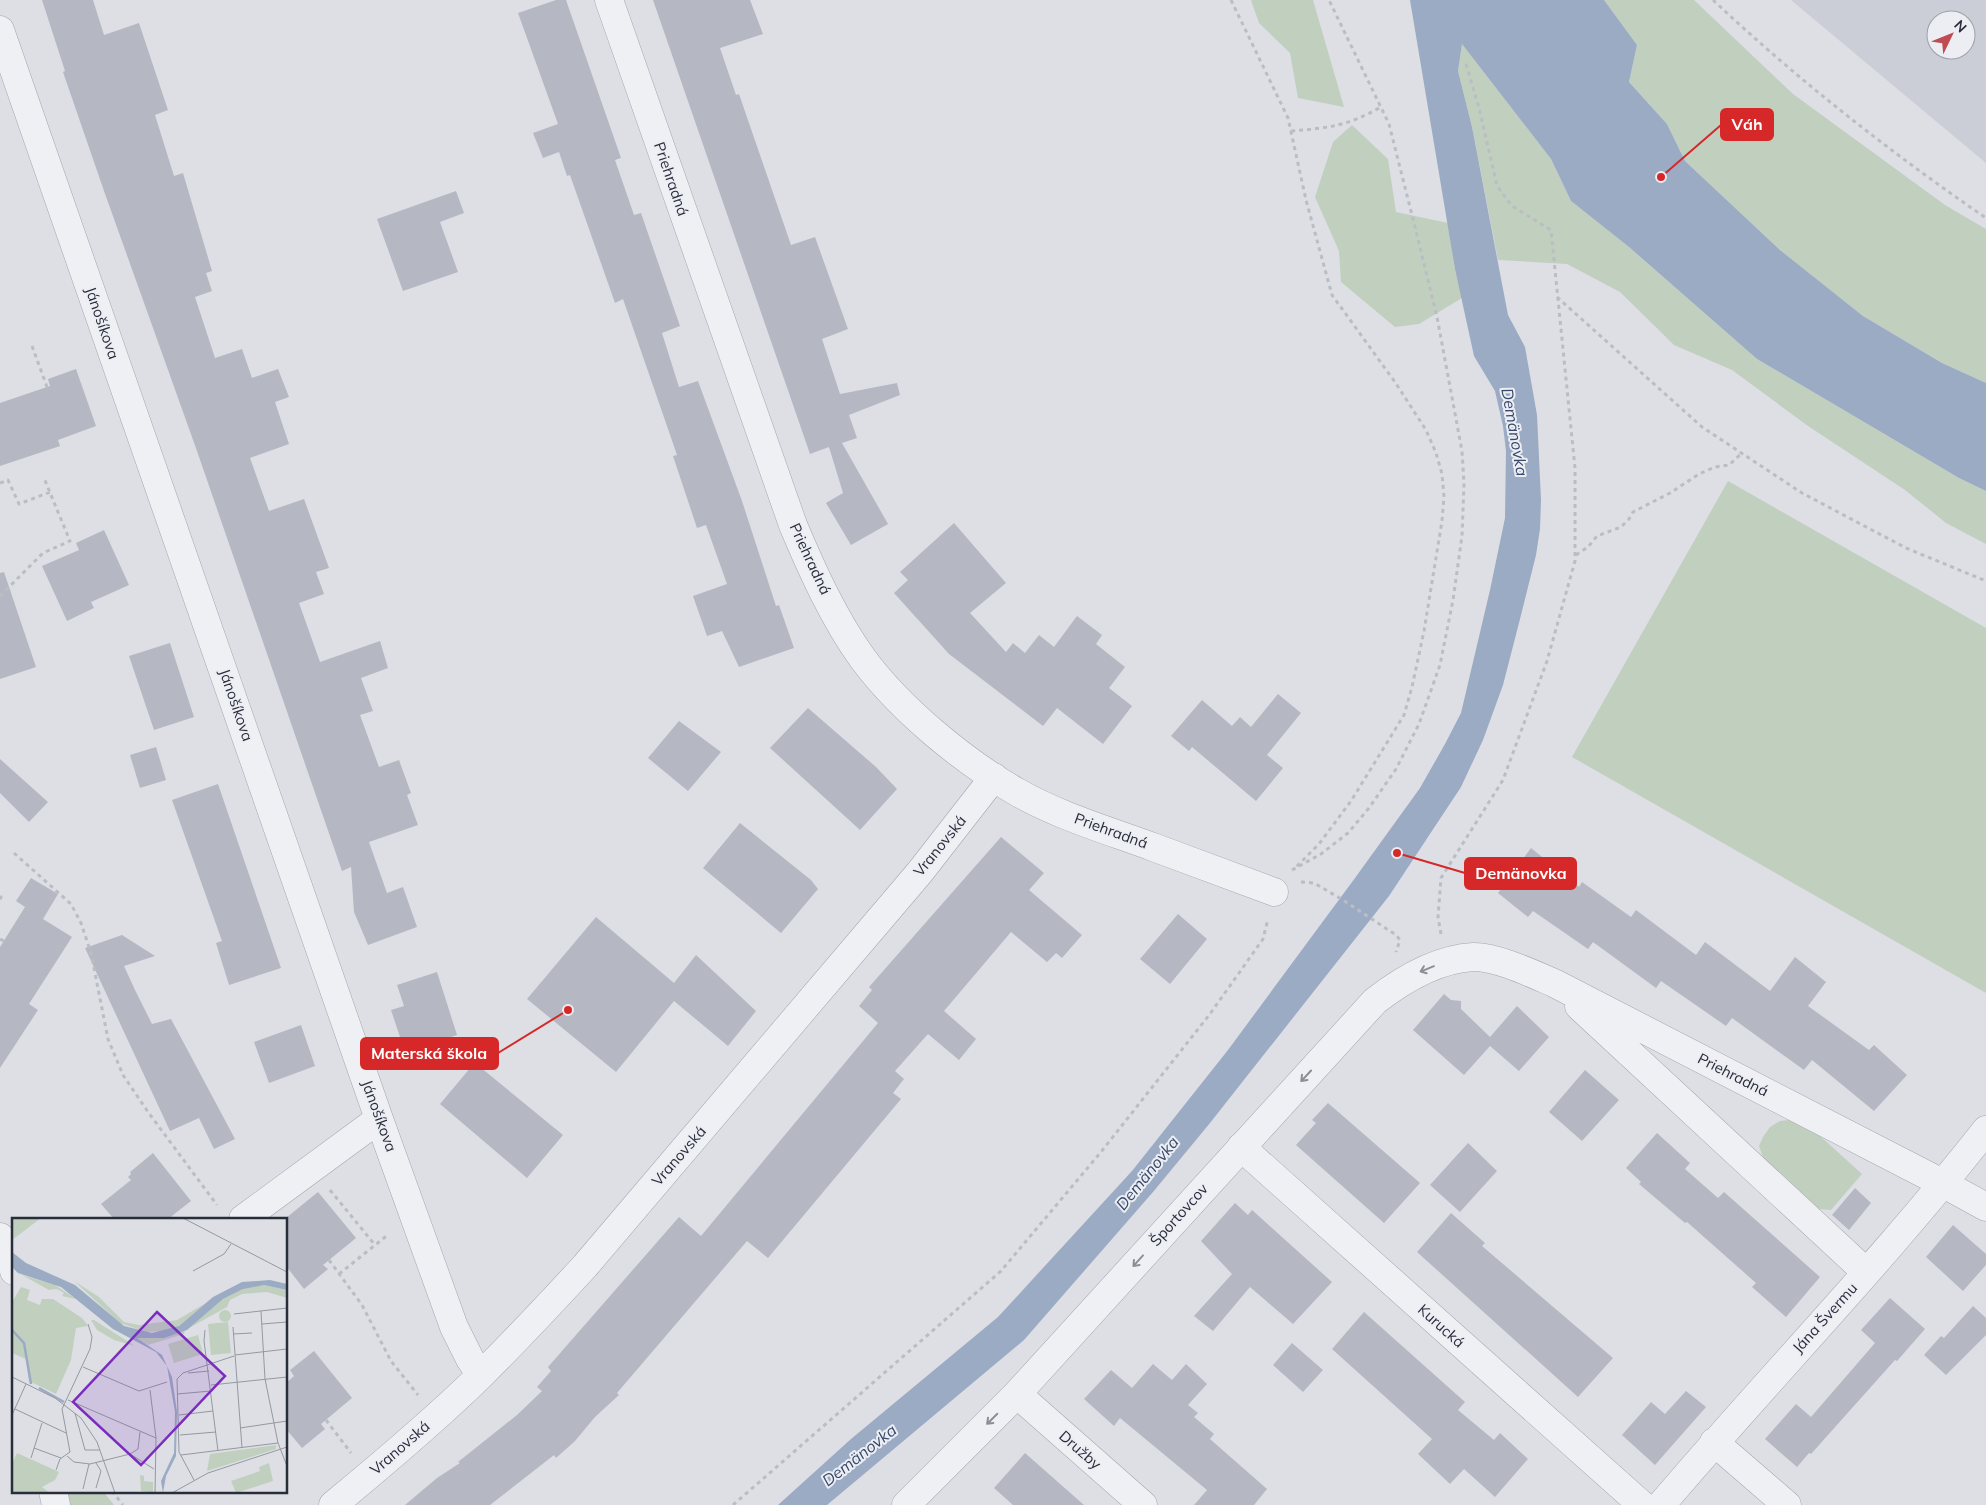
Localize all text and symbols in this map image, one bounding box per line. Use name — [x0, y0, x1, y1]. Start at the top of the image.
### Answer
north arrow — [1926, 10, 1976, 60]
text: N — [1950, 16, 1971, 36]
callout: Váh — [1721, 109, 1773, 140]
text: Váh — [1730, 114, 1763, 134]
street label: Priehradná — [650, 139, 693, 218]
street label: Jánošíkova — [81, 284, 124, 362]
water label: Demänovka — [1497, 386, 1533, 478]
street label: Priehradná — [786, 520, 835, 598]
street label: Jánošíkova — [215, 666, 258, 744]
street label: Priehradná — [1072, 808, 1150, 853]
street label: Vranovská — [909, 811, 970, 880]
callout: Demänovka — [1465, 858, 1576, 889]
text: Demänovka — [1475, 863, 1567, 883]
one-way arrow — [1420, 965, 1435, 975]
callout: Materská škola — [361, 1038, 498, 1069]
text: Materská škola — [371, 1043, 487, 1063]
street label: Priehradná — [1695, 1049, 1772, 1100]
one-way arrow — [1300, 1069, 1312, 1082]
street label: Jánošíkova — [358, 1077, 401, 1154]
street label: Vranovská — [647, 1122, 710, 1190]
water label: Demänovka — [1111, 1132, 1183, 1214]
street label: Športovcov — [1145, 1179, 1212, 1250]
inset map — [12, 1218, 288, 1492]
one-way arrow — [1132, 1254, 1144, 1267]
street label: Jána Švermu — [1788, 1279, 1861, 1357]
street label: Kurucká — [1414, 1300, 1469, 1352]
one-way arrow — [986, 1413, 999, 1425]
street label: Vranovská — [366, 1416, 434, 1479]
water label: Demänovka — [818, 1419, 901, 1490]
street label: Družby — [1055, 1426, 1105, 1473]

